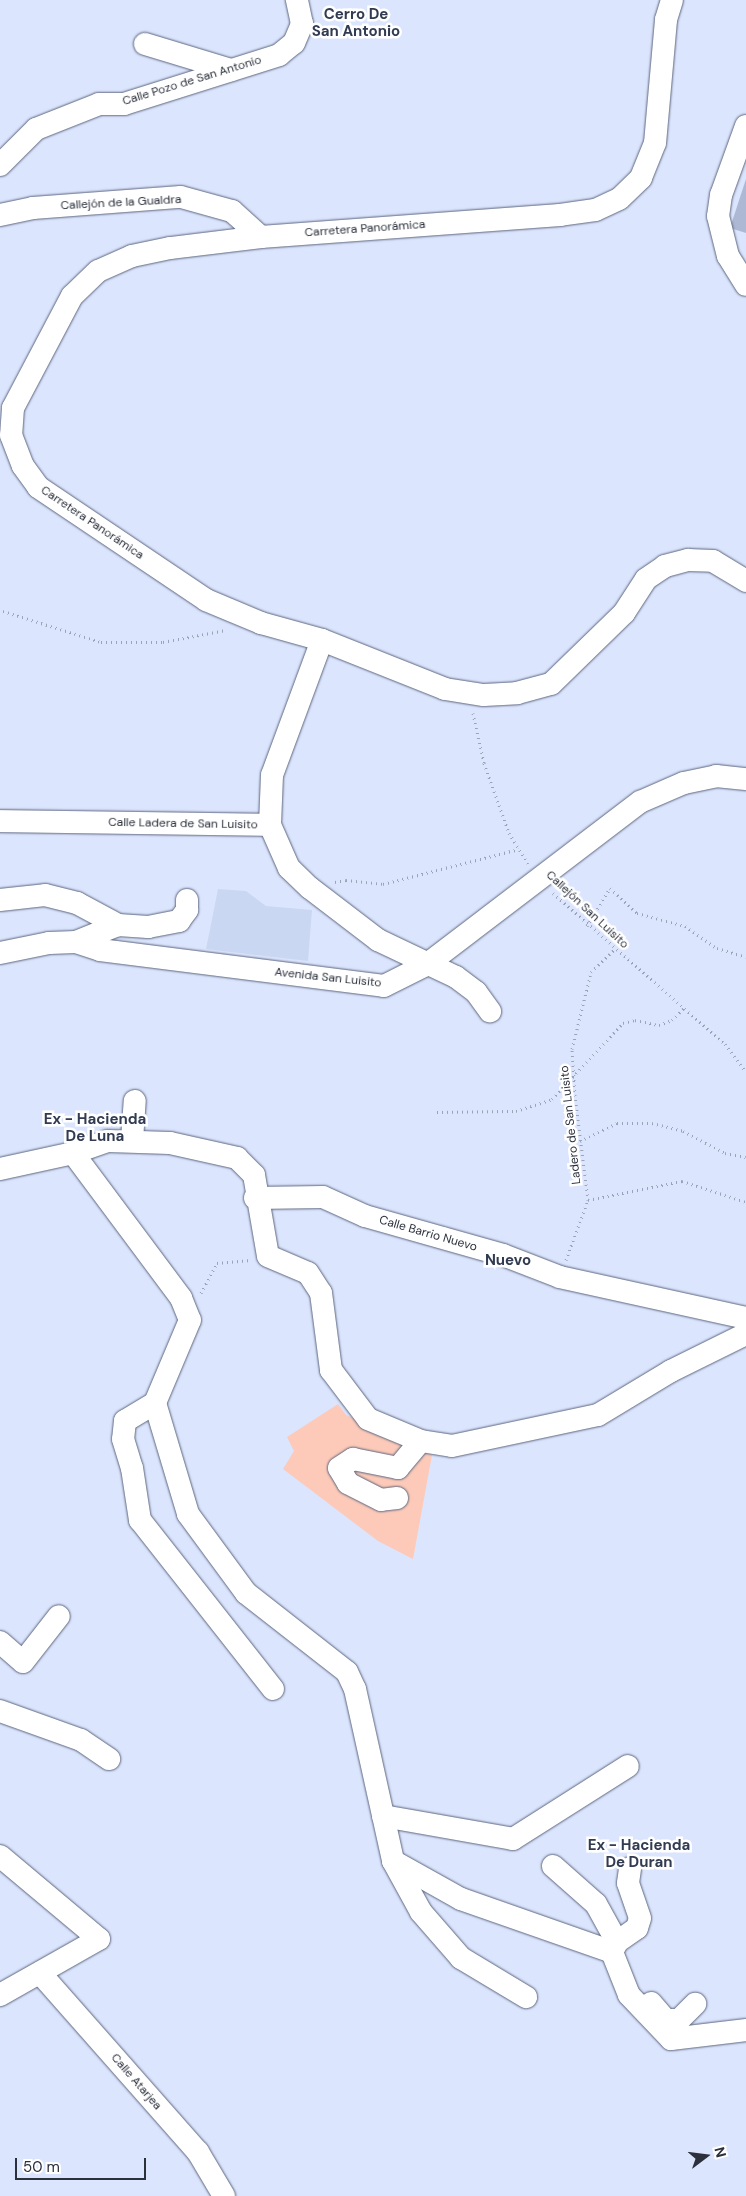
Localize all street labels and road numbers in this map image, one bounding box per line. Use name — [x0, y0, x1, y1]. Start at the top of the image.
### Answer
street label: Calle Pozo de San Antonio — [121, 53, 263, 109]
street label: Callejón de la Gualdra — [60, 193, 182, 213]
street label: Carretera Panorámica — [304, 218, 426, 240]
street label: Carretera Panorámica — [38, 483, 146, 563]
street label: Calle Ladera de San Luisito — [108, 815, 258, 833]
street label: Callejón San Luisito — [543, 868, 631, 952]
street label: Avenida San Luisito — [274, 965, 382, 991]
street label: Ladero de San Luisito — [558, 1065, 584, 1185]
street label: Calle Barrio Nuevo — [377, 1213, 479, 1255]
street label: Calle Atarjea — [108, 2051, 164, 2113]

